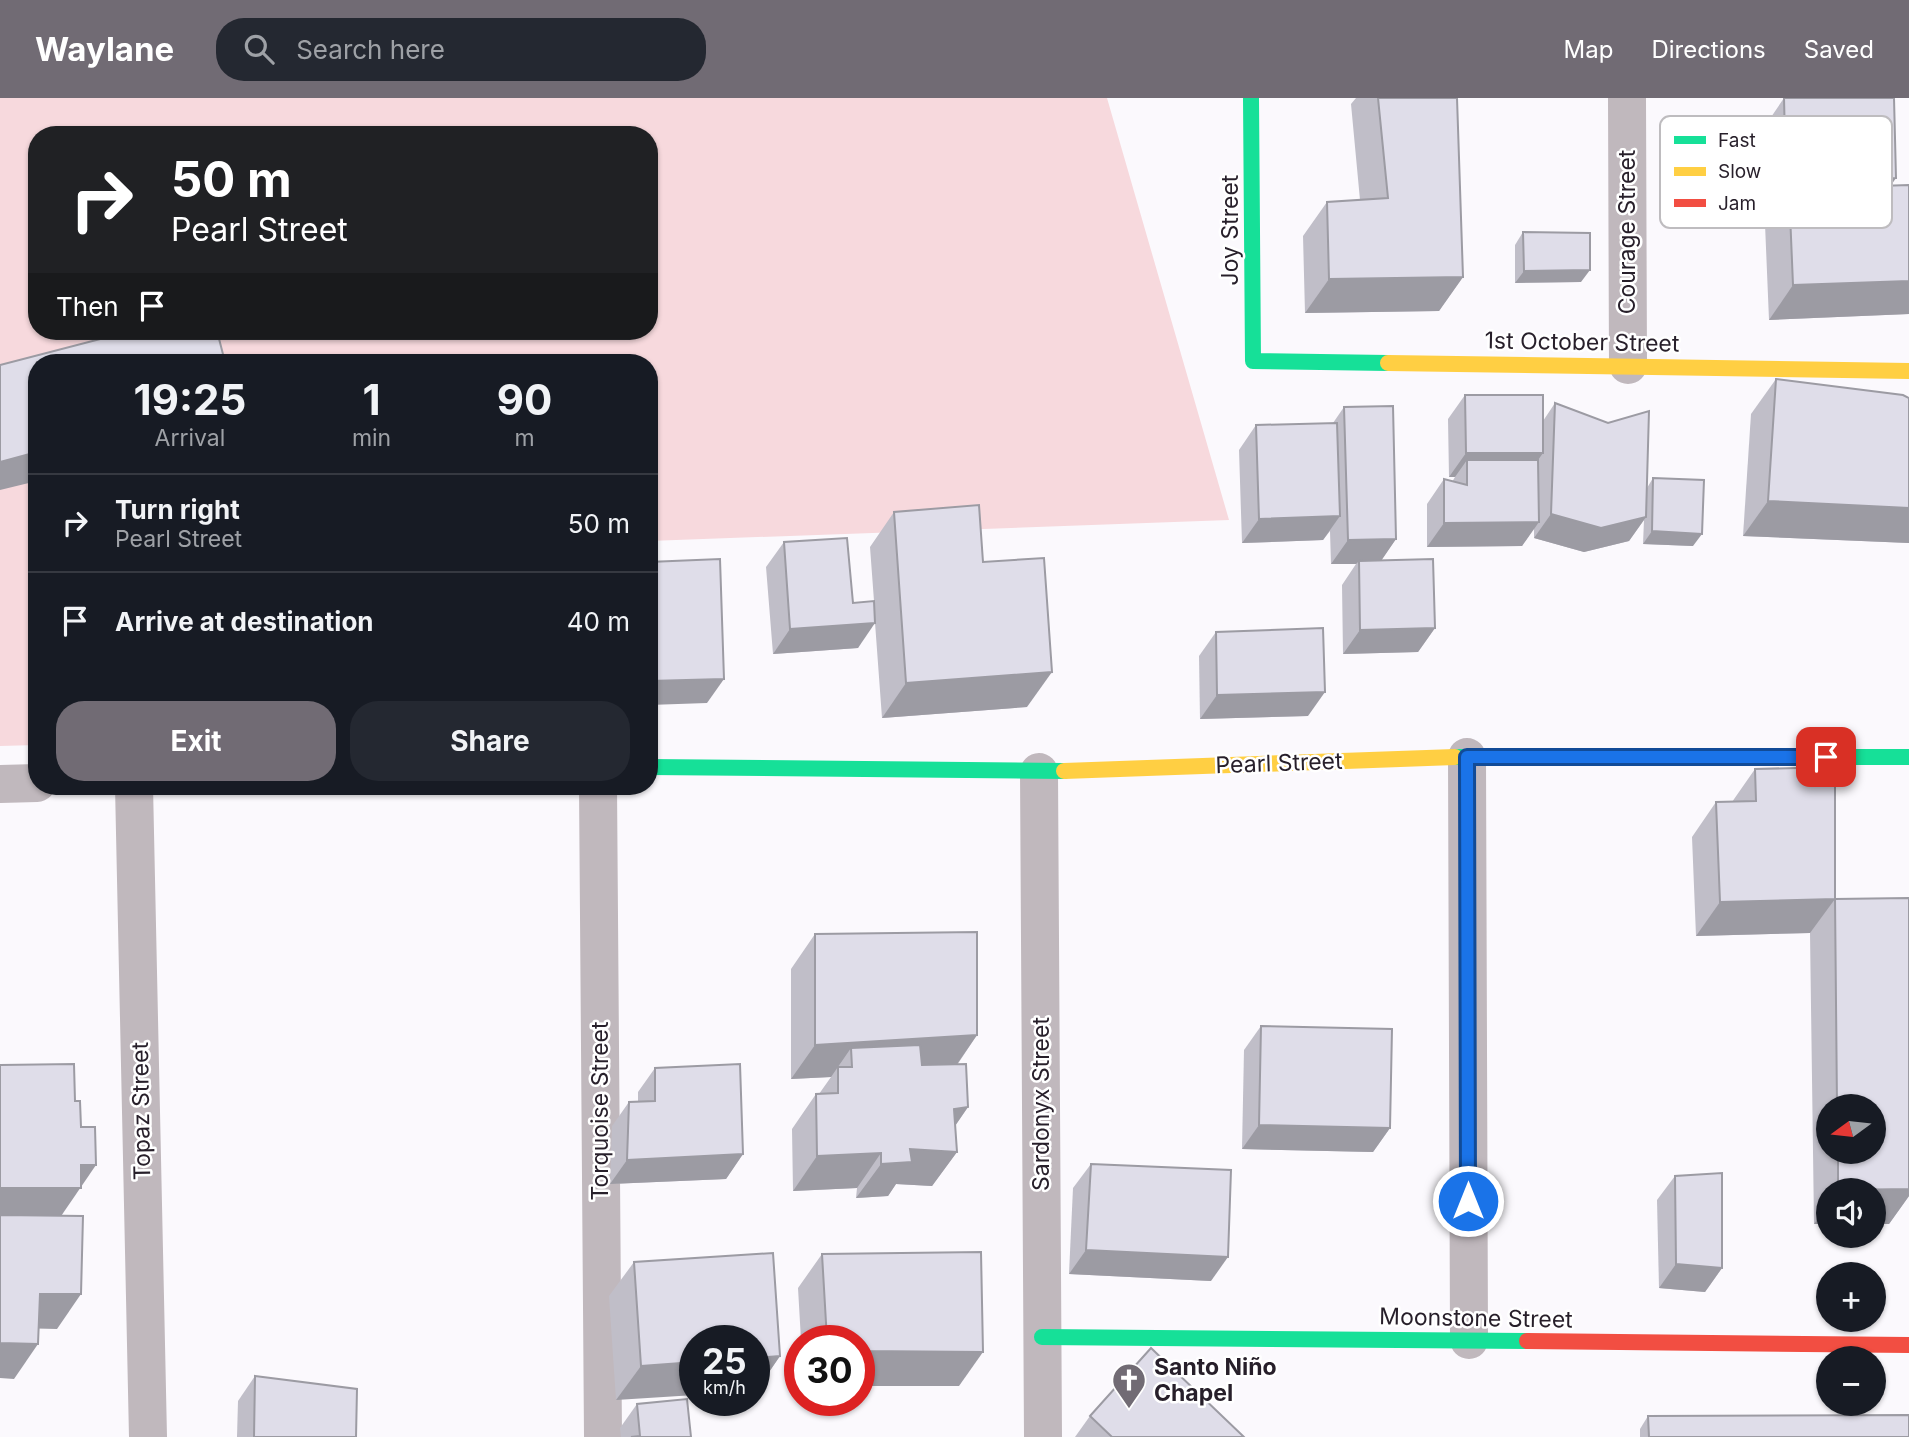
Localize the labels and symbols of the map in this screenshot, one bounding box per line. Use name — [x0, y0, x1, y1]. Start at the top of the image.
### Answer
legend — [1660, 116, 1892, 228]
text: Fast — [1718, 129, 1756, 152]
street label: Courage Street — [1613, 149, 1641, 314]
text: Slow — [1718, 160, 1761, 183]
street label: Joy Street — [1216, 174, 1244, 285]
text: Jam — [1718, 192, 1756, 215]
street label: 1st October Street — [1484, 326, 1680, 358]
pin — [1796, 727, 1856, 787]
street label: Pearl Street — [1215, 747, 1343, 779]
street label: Sardonyx Street — [1027, 1017, 1055, 1191]
street label: Torquoise Street — [586, 1021, 614, 1201]
street label: Topaz Street — [126, 1041, 156, 1180]
north arrow — [1816, 1094, 1886, 1164]
position arrow — [1431, 1164, 1505, 1238]
street label: Moonstone Street — [1379, 1302, 1573, 1334]
speed limit sign: 30 — [784, 1325, 875, 1416]
place label: Santo Niño Chapel — [1154, 1353, 1277, 1407]
church icon: Santo Niño Chapel — [1110, 1361, 1148, 1410]

